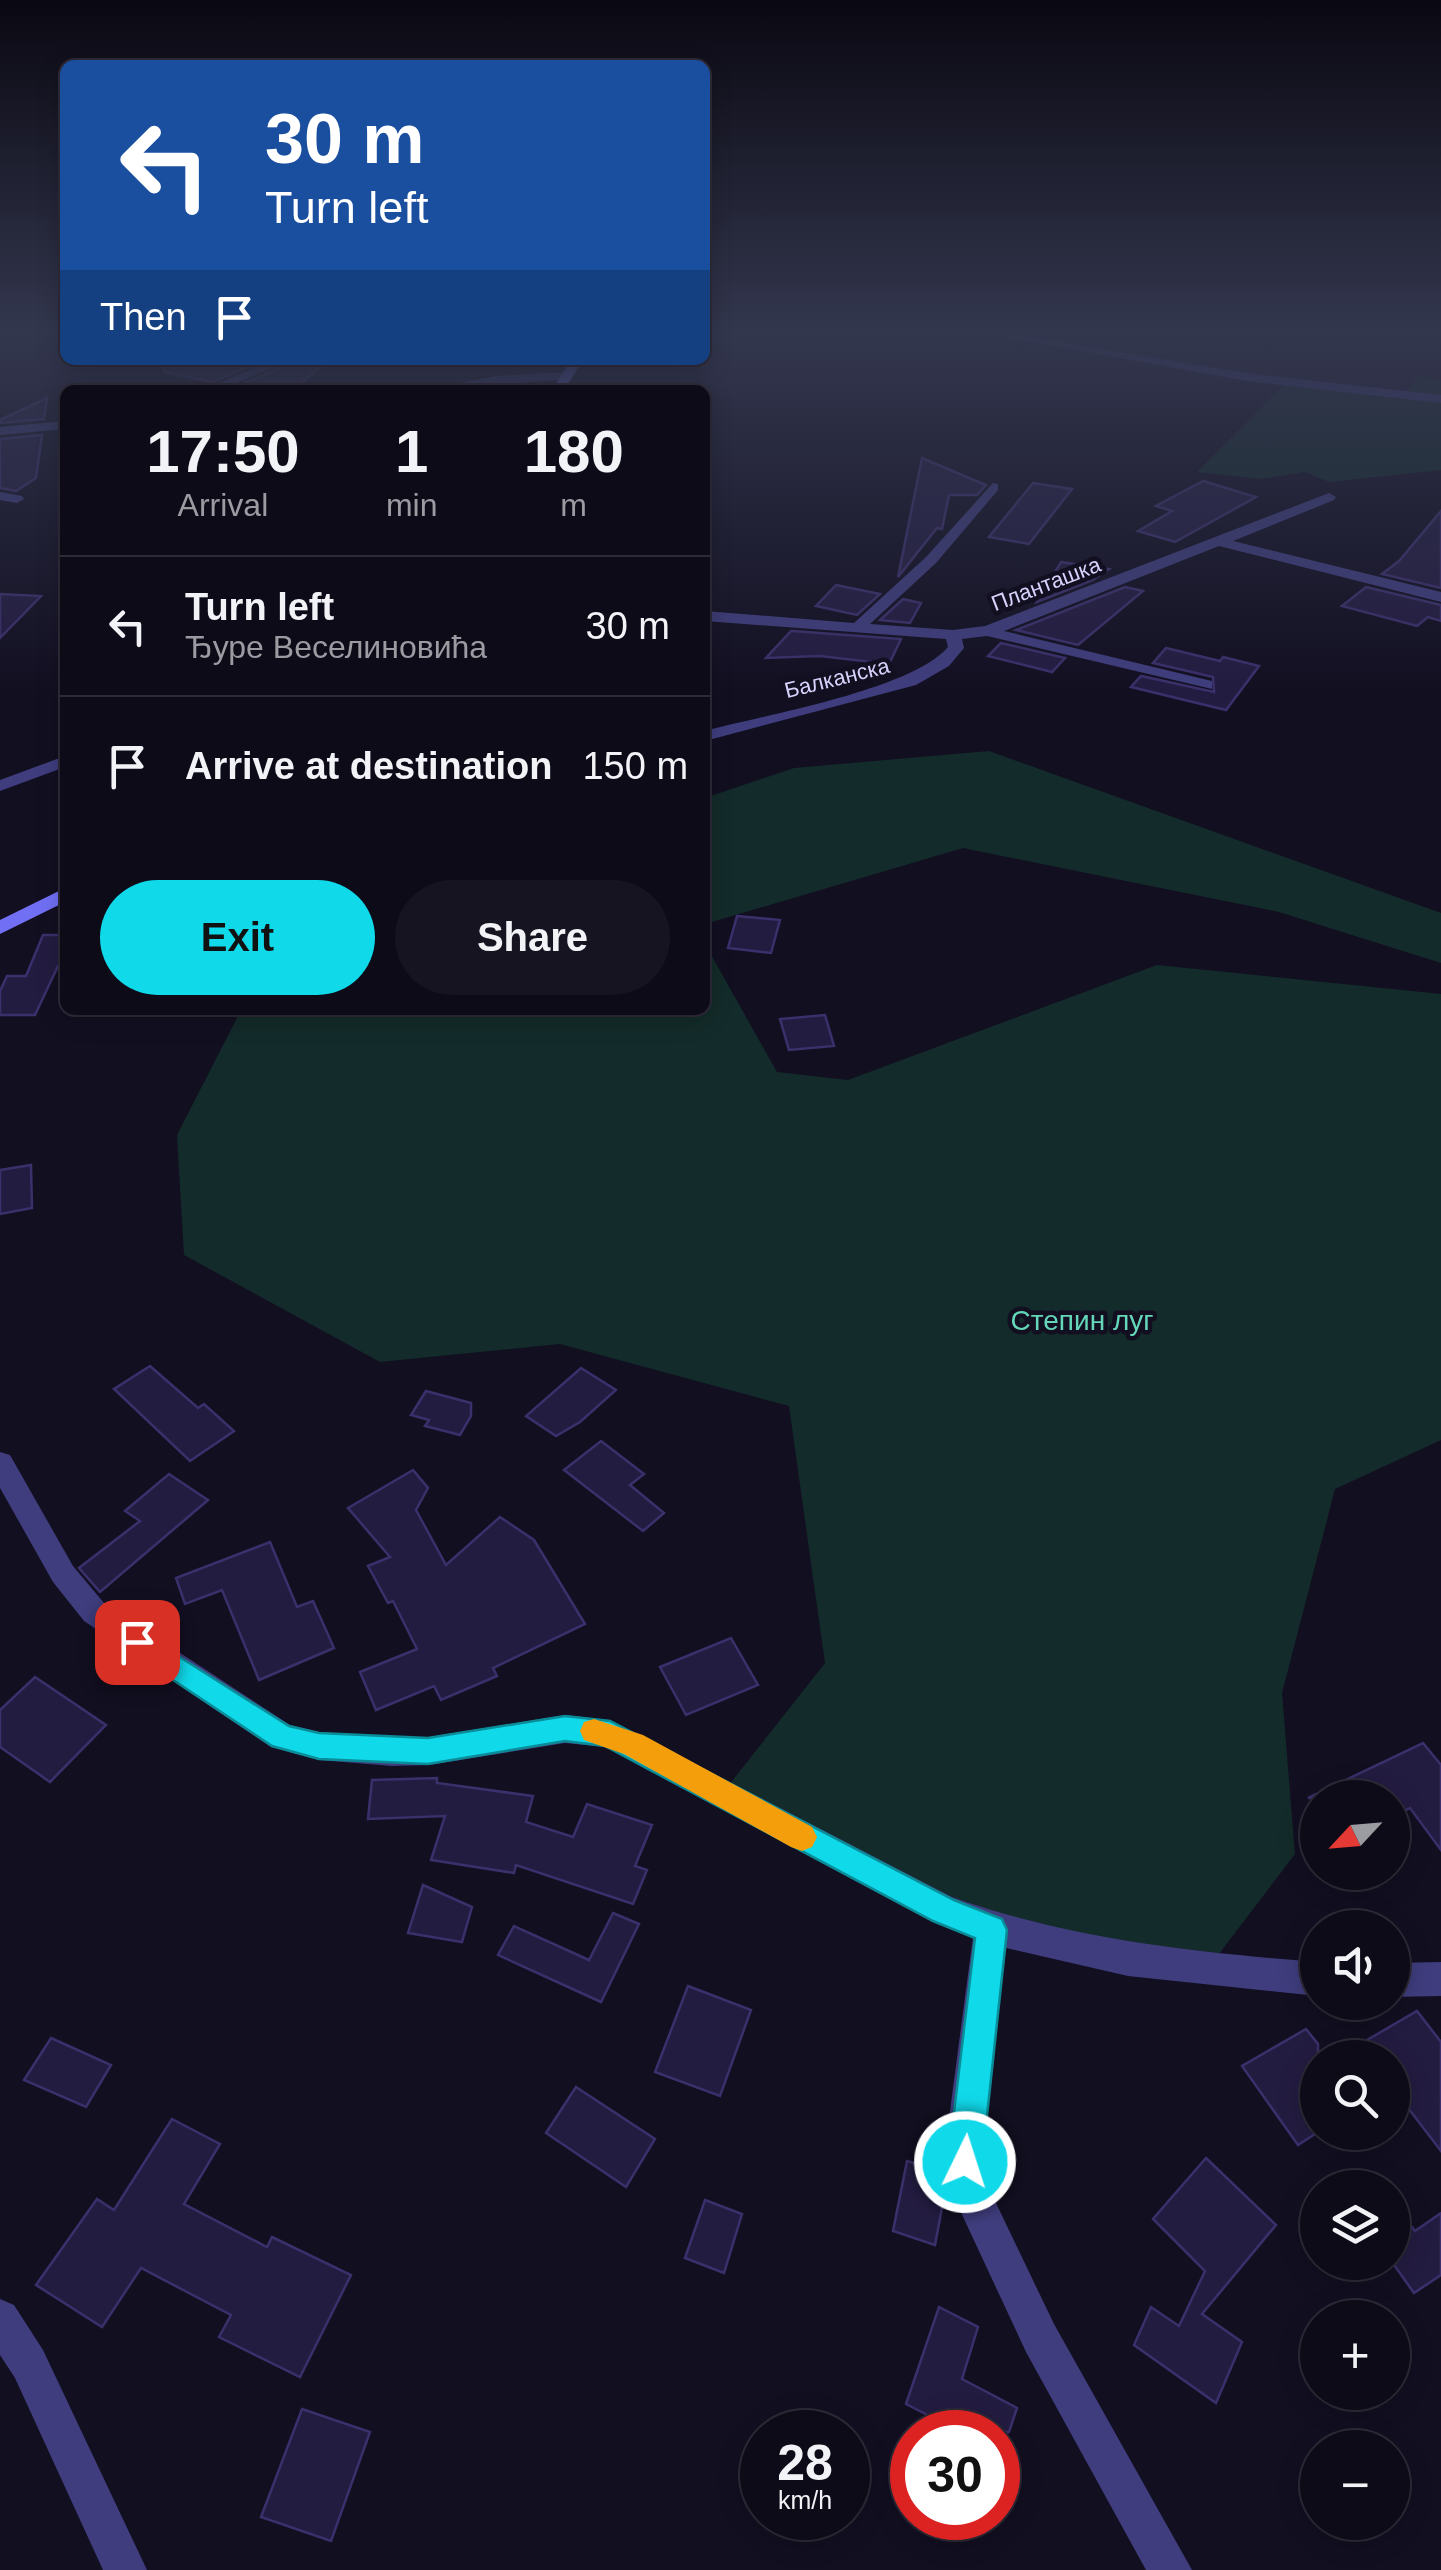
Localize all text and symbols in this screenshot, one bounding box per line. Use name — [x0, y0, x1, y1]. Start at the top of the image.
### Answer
icon: left — [100, 100, 230, 230]
text: 30 m — [265, 100, 425, 178]
text: Turn left — [265, 182, 428, 233]
icon: arrive — [207, 290, 262, 345]
text: Then — [100, 296, 187, 338]
text: 17:50 — [146, 418, 300, 485]
text: 1 — [395, 418, 428, 485]
text: 180 — [524, 418, 624, 485]
text: Arrival — [178, 487, 268, 523]
text: min — [386, 487, 437, 523]
text: m — [560, 487, 587, 523]
street label: Планташка — [988, 551, 1105, 616]
text: Turn left — [185, 586, 334, 628]
icon: left — [100, 599, 155, 654]
text: 30 m — [586, 605, 670, 647]
text: Ђуре Веселиновића — [185, 629, 487, 665]
street label: Балканска — [782, 653, 893, 703]
icon: arrive — [100, 739, 155, 794]
text: Arrive at destination — [185, 745, 552, 787]
text: 150 m — [582, 745, 688, 787]
button: Exit — [100, 880, 375, 995]
button: Share — [395, 880, 670, 995]
park label: Степин луг — [1011, 1305, 1153, 1336]
pin — [95, 1600, 180, 1685]
icon: arrive — [110, 1615, 165, 1670]
north arrow — [1300, 1780, 1410, 1890]
map controls — [1300, 1780, 1410, 2540]
button: sound — [1300, 1910, 1410, 2020]
button: search — [1300, 2040, 1410, 2150]
position arrow — [913, 2110, 1017, 2214]
button: layers — [1300, 2170, 1410, 2280]
button: + — [1300, 2300, 1410, 2410]
speed limit sign: 30 — [890, 2410, 1020, 2540]
button: − — [1300, 2430, 1410, 2540]
text: 28 — [777, 2435, 833, 2491]
text: km/h — [778, 2486, 832, 2514]

